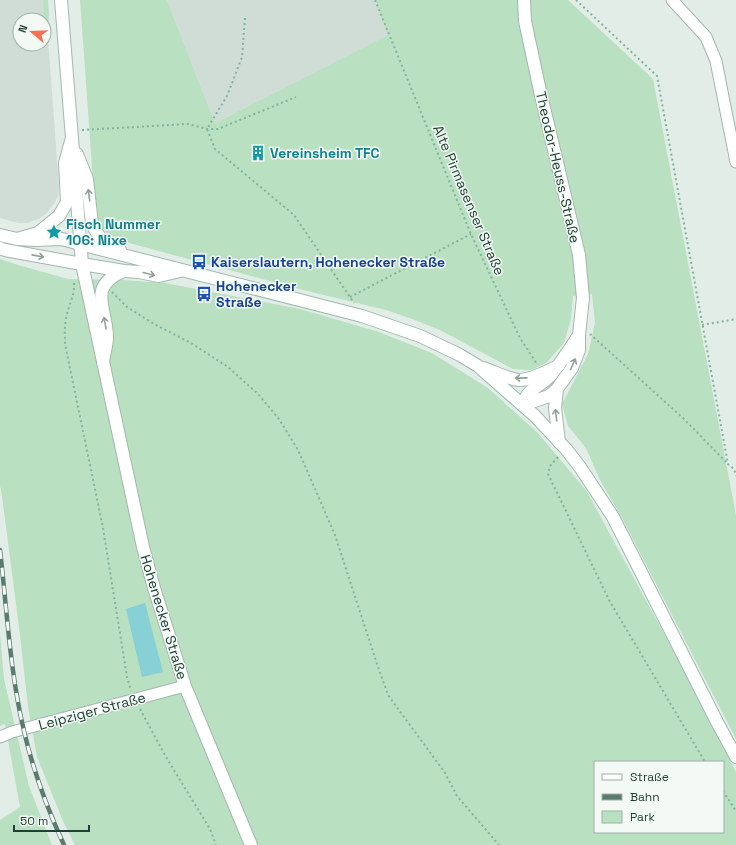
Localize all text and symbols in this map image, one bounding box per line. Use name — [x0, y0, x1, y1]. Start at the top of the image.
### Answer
north arrow — [12, 12, 52, 52]
text: N — [15, 23, 30, 35]
street label: Theodor-Heuss-Straße — [532, 89, 584, 245]
street label: Alte Pirmasenser Straße — [429, 122, 509, 278]
building icon: Vereinsheim TFC — [249, 144, 267, 162]
place label: Vereinsheim TFC — [270, 144, 380, 162]
one-way arrow — [85, 189, 92, 202]
place label: Fisch Nummer 106: Nixe — [66, 215, 161, 249]
place icon: Fisch Nummer 106: Nixe — [45, 223, 63, 241]
one-way arrow — [31, 252, 44, 260]
bus stop icon: Kaiserslautern, Hohenecker Straße — [190, 253, 208, 271]
place label: Kaiserslautern, Hohenecker Straße — [211, 253, 445, 271]
one-way arrow — [142, 270, 155, 278]
place label: Hohenecker Straße — [216, 277, 297, 311]
bus stop icon: Hohenecker Straße — [195, 285, 213, 303]
one-way arrow — [101, 317, 109, 330]
one-way arrow — [570, 358, 578, 370]
one-way arrow — [515, 375, 528, 382]
one-way arrow — [552, 409, 560, 422]
street label: Hohenecker Straße — [136, 552, 192, 682]
street label: Leipziger Straße — [36, 688, 148, 734]
legend — [594, 761, 724, 833]
text: Straße — [630, 769, 669, 785]
text: Bahn — [630, 789, 660, 805]
scale bar — [14, 807, 89, 833]
text: Park — [630, 809, 655, 825]
text: 50 m — [20, 813, 48, 829]

